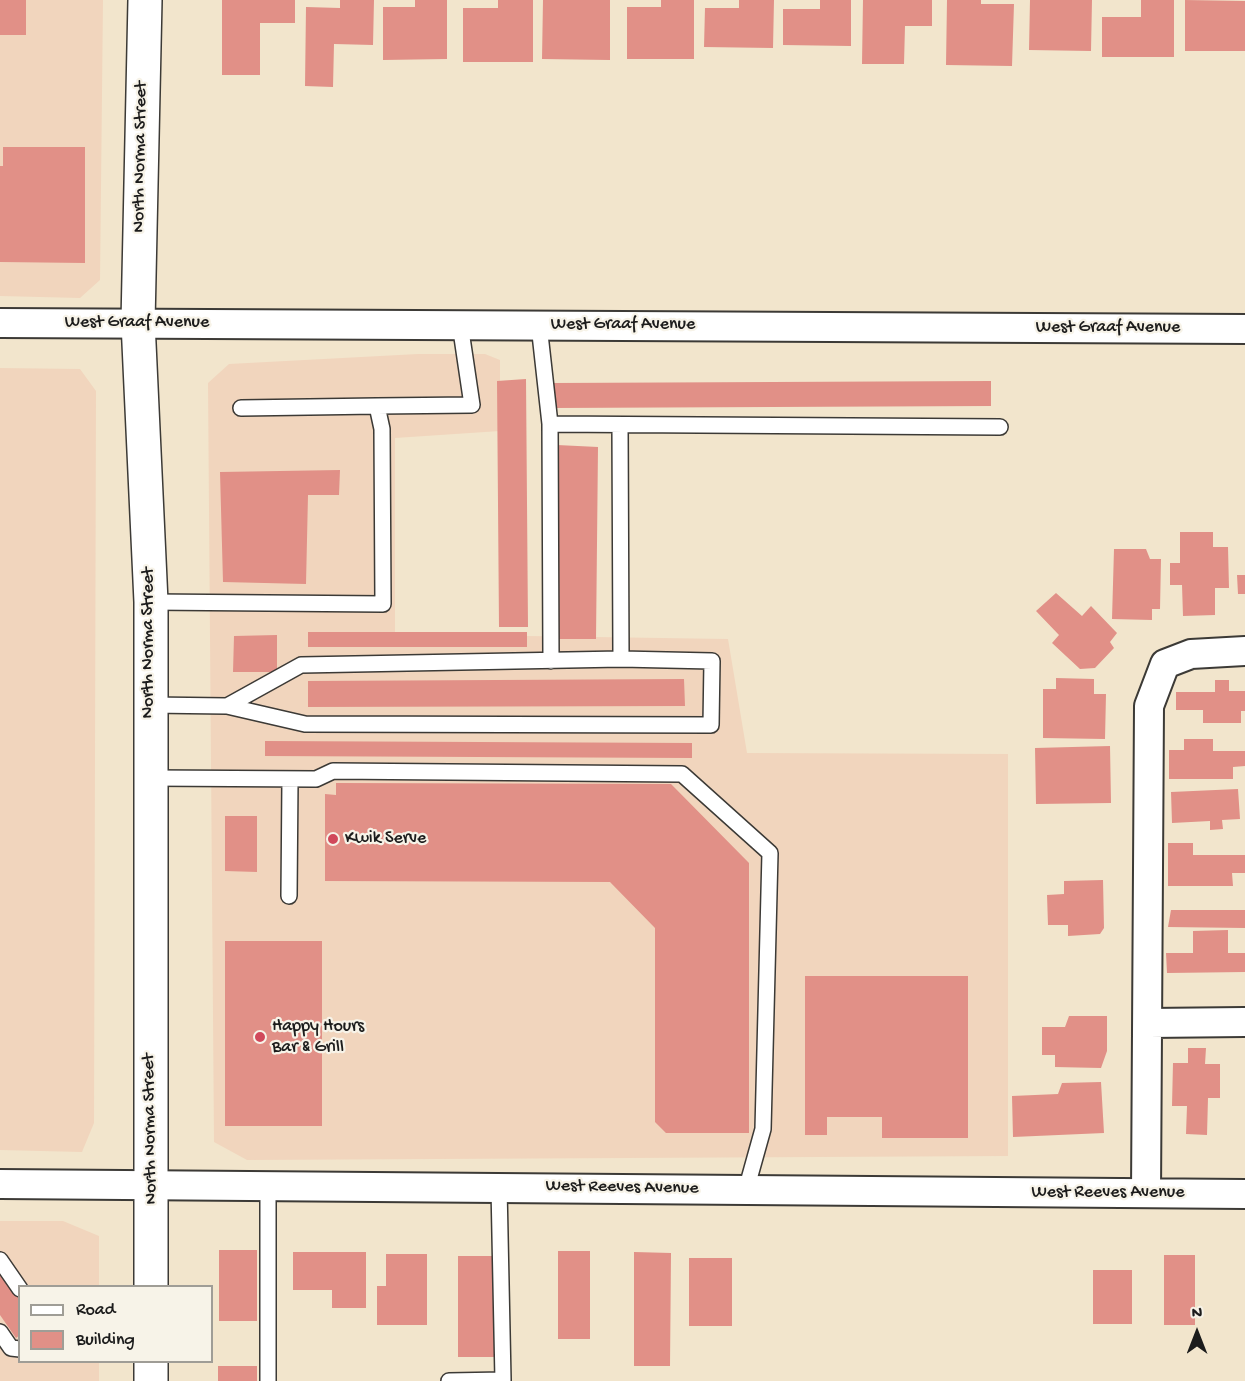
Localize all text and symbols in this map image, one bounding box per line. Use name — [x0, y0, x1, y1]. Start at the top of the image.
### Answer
street label: North Norma Street — [129, 81, 153, 233]
street label: West Graaf Avenue — [65, 312, 209, 334]
street label: West Graaf Avenue — [551, 314, 695, 336]
street label: West Graaf Avenue — [1036, 317, 1180, 339]
street label: North Norma Street — [138, 567, 160, 719]
place label: Kwik Serve — [345, 828, 426, 850]
marker: Kwik Serve — [326, 832, 340, 846]
place label: Happy Hours Bar & Grill — [272, 1016, 364, 1058]
marker: Happy Hours Bar & Grill — [253, 1030, 267, 1044]
street label: North Norma Street — [139, 1053, 163, 1205]
street label: West Reeves Avenue — [545, 1176, 699, 1200]
street label: West Reeves Avenue — [1031, 1182, 1185, 1204]
legend — [18, 1285, 213, 1363]
text: Road — [76, 1300, 115, 1321]
north arrow — [1167, 1303, 1227, 1363]
text: N — [1192, 1305, 1202, 1324]
text: Building — [76, 1330, 135, 1351]

